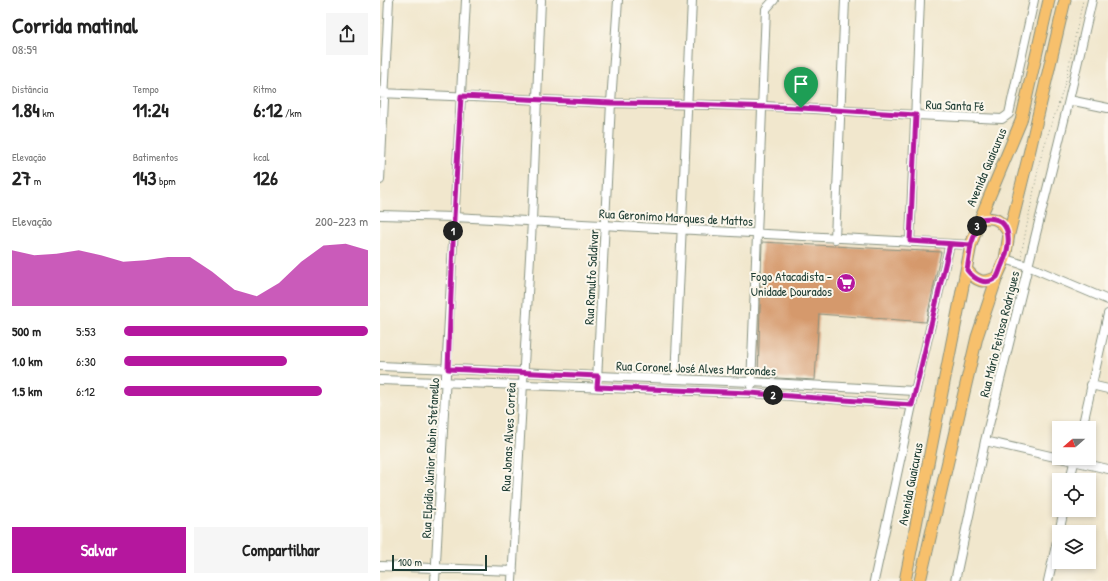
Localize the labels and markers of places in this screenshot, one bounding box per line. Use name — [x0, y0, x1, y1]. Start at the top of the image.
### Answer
pin — [784, 67, 818, 108]
pin: 3 — [967, 216, 987, 236]
pin: 1 — [443, 221, 463, 241]
place label: Fogo Atacadista - Unidade Dourados — [750, 267, 832, 300]
supermarket icon: Fogo Atacadista - Unidade Dourados — [835, 272, 857, 294]
pin: 2 — [763, 385, 783, 405]

